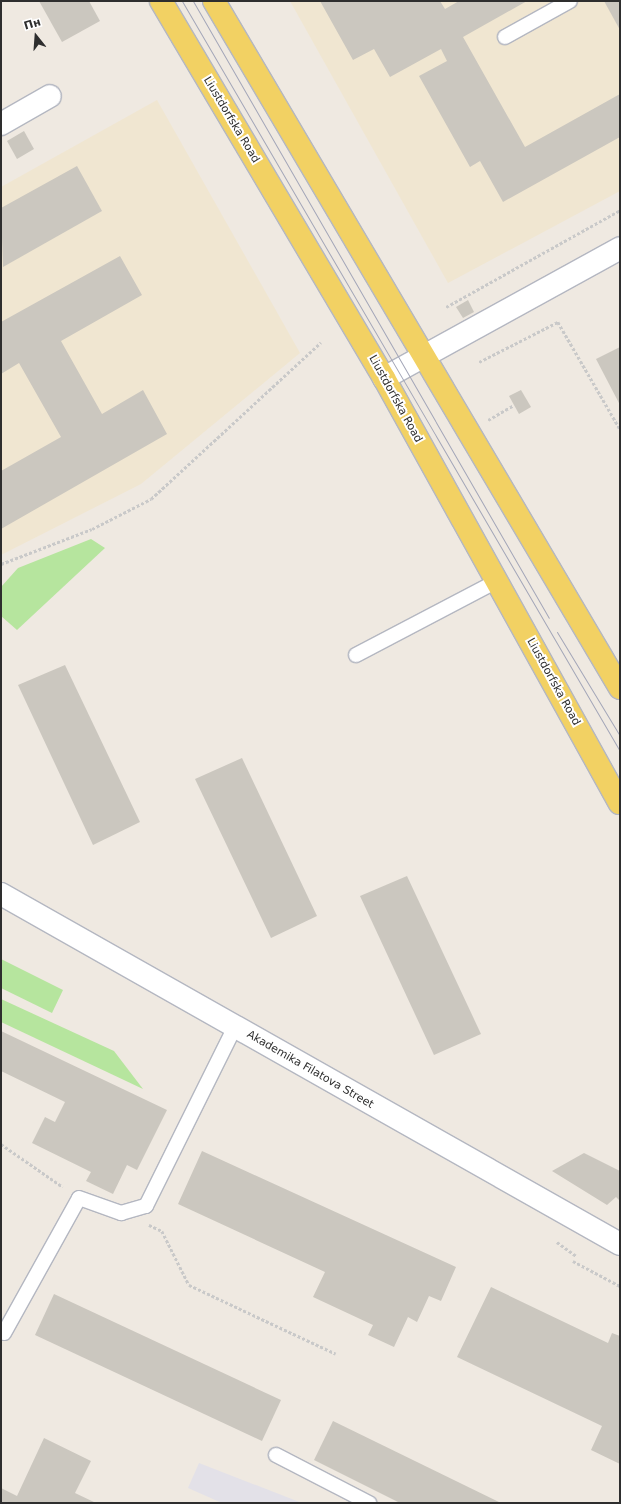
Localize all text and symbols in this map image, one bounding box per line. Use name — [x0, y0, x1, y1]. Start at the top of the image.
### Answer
text: Пн — [22, 15, 42, 33]
north arrow — [16, 16, 56, 56]
street label: Liustdorfska Road — [200, 75, 262, 165]
street label: Liustdorfska Road — [365, 353, 425, 445]
street label: Liustdorfska Road — [523, 636, 583, 728]
street label: Akademika Filatova Street — [244, 1028, 376, 1112]

